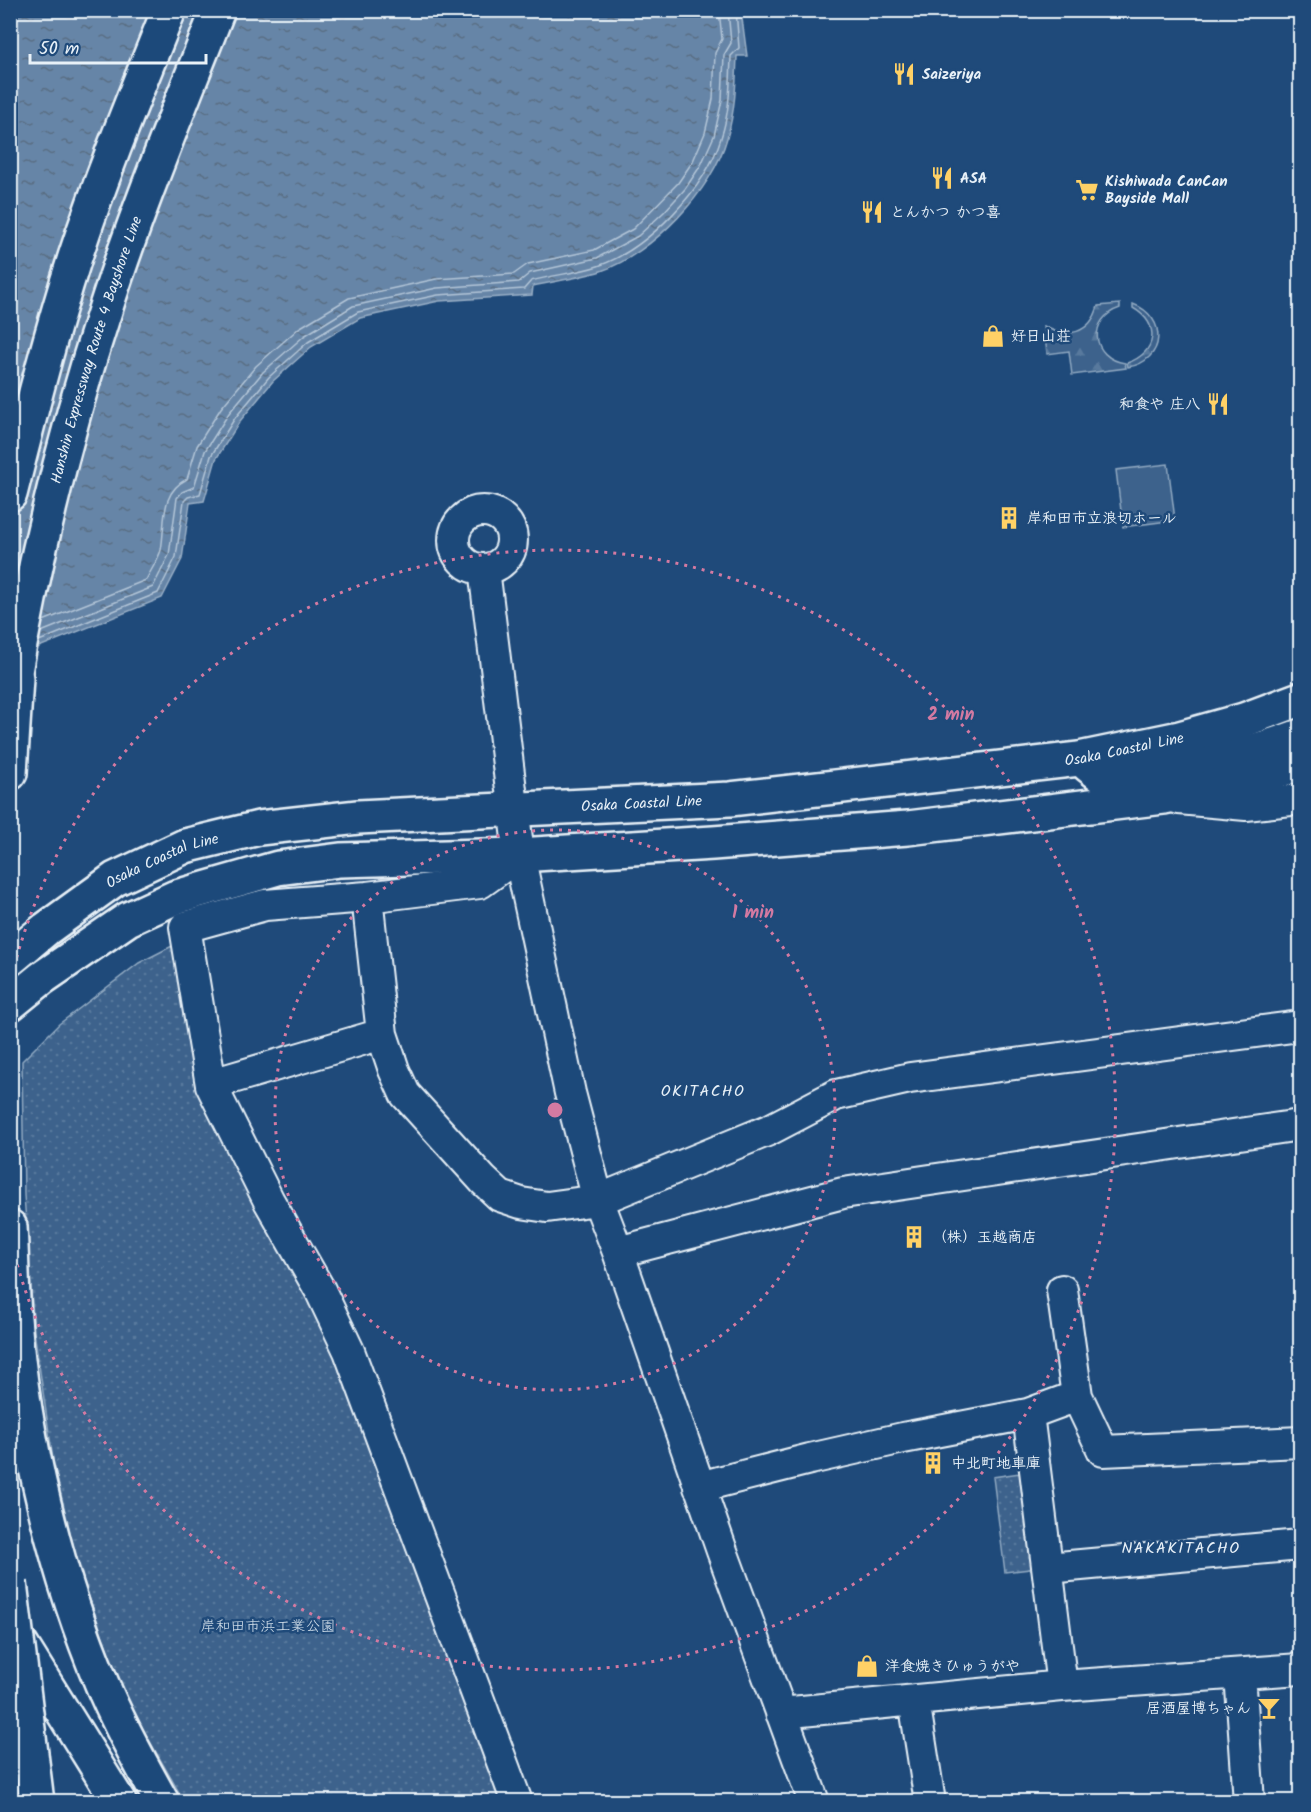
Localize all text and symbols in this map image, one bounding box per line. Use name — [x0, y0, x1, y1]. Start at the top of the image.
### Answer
scale bar — [30, 27, 206, 65]
text: 50 m — [39, 35, 79, 64]
restaurant icon: Saizeriya — [891, 61, 917, 87]
place label: Saizeriya — [922, 63, 981, 87]
restaurant icon: ASA — [929, 165, 955, 191]
place label: ASA — [960, 167, 987, 191]
place label: Kishiwada CanCan Bayside Mall — [1105, 170, 1228, 211]
supermarket icon: Kishiwada CanCan Bayside Mall — [1074, 177, 1100, 203]
restaurant icon: とんかつ かつ喜 — [859, 199, 885, 225]
place label: とんかつ かつ喜 — [890, 201, 1001, 225]
street label: Hanshin Expressway Route 4 Bayshore Line — [45, 213, 150, 486]
shop icon: 好日山荘 — [980, 323, 1006, 349]
place label: 好日山荘 — [1011, 325, 1071, 349]
restaurant icon: 和食や 庄八 — [1205, 391, 1231, 417]
place label: 和食や 庄八 — [1119, 393, 1200, 417]
building icon: 岸和田市立浪切ホール — [996, 505, 1022, 531]
place label: 岸和田市立浪切ホール — [1027, 507, 1176, 531]
text: 2 min — [928, 701, 974, 730]
street label: Osaka Coastal Line — [1063, 726, 1187, 774]
street label: Osaka Coastal Line — [580, 789, 703, 819]
street label: Osaka Coastal Line — [101, 827, 221, 895]
text: 1 min — [732, 899, 774, 928]
district label: OKITACHO — [661, 1079, 745, 1104]
centre of rings — [545, 1100, 565, 1120]
building icon: （株）玉越商店 — [901, 1224, 927, 1250]
place label: （株）玉越商店 — [932, 1226, 1037, 1250]
building icon: 中北町地車庫 — [920, 1450, 946, 1476]
place label: 中北町地車庫 — [951, 1452, 1041, 1476]
district label: NAKAKITACHO — [1121, 1536, 1241, 1561]
park label: 岸和田市浜工業公園 — [200, 1615, 336, 1639]
shop icon: 洋食焼きひゅうがや — [854, 1653, 880, 1679]
place label: 洋食焼きひゅうがや — [885, 1655, 1020, 1679]
bar icon: 居酒屋博ちゃん — [1256, 1695, 1282, 1721]
place label: 居酒屋博ちゃん — [1146, 1697, 1251, 1721]

